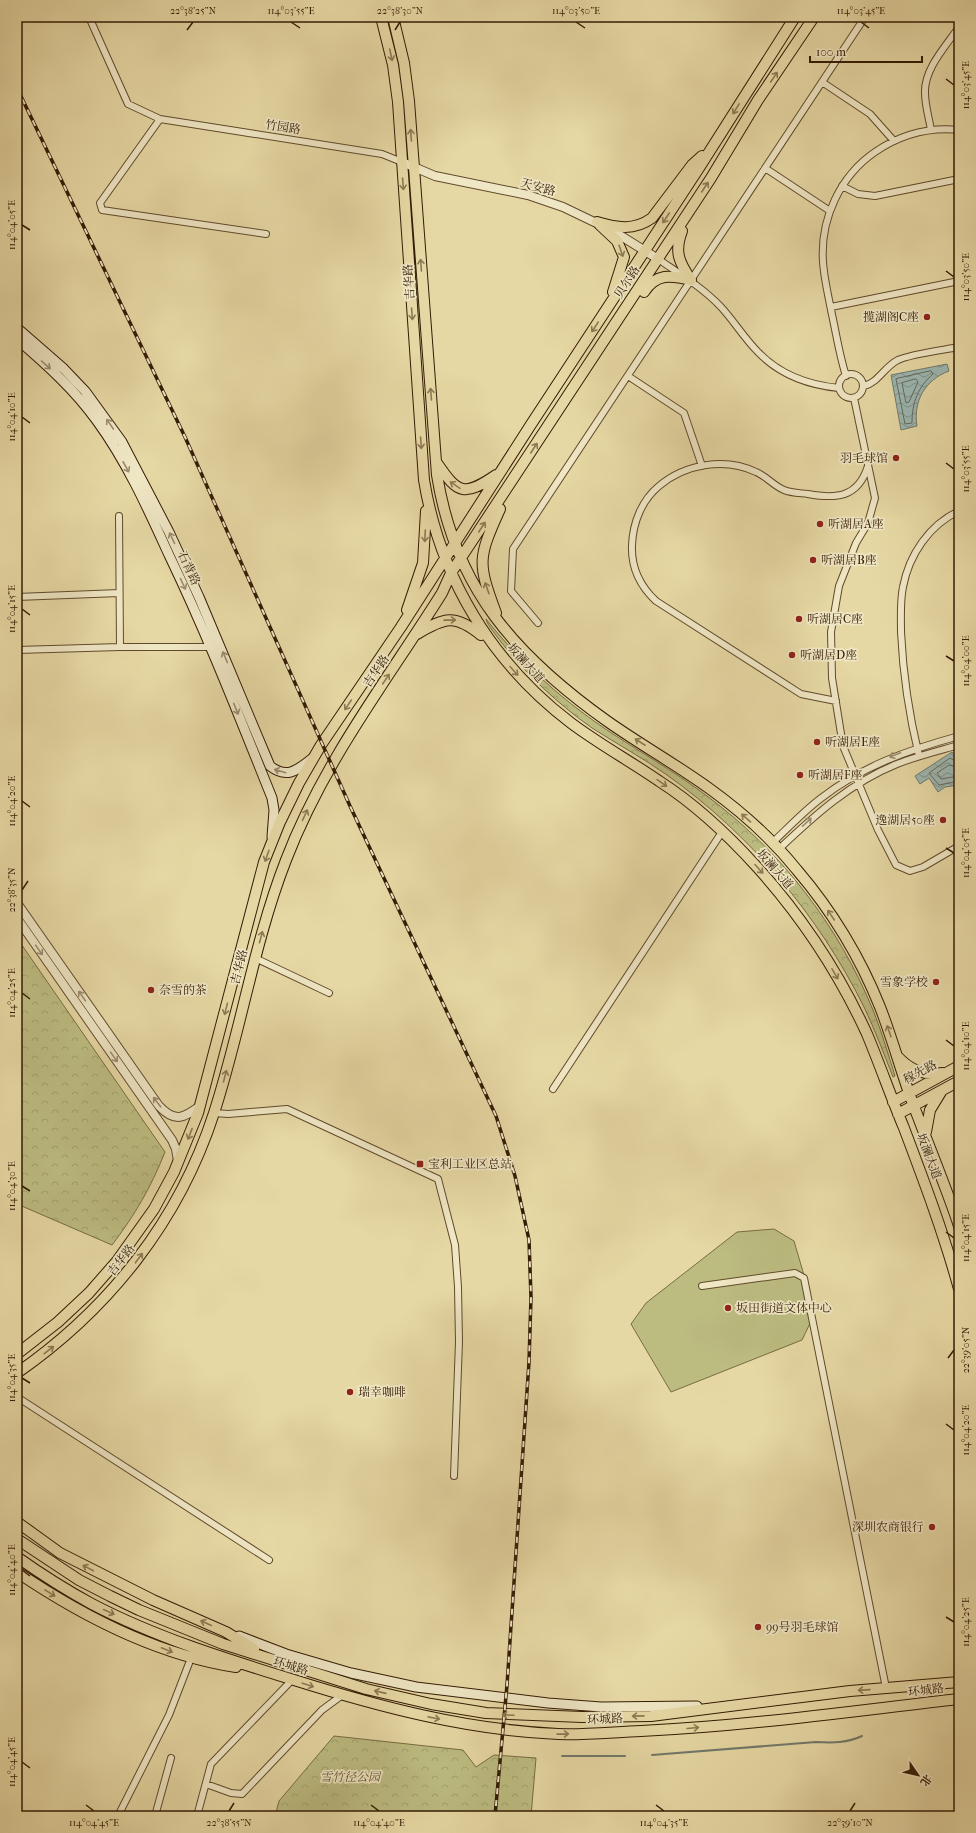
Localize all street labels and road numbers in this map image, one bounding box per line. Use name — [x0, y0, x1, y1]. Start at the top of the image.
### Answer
street label: 竹园路 — [264, 117, 302, 137]
street label: 天安路 — [519, 175, 557, 199]
street label: 贝尔路 — [611, 263, 643, 301]
street label: 吉华路 — [401, 264, 417, 300]
street label: 石背路 — [175, 549, 203, 587]
street label: 坂澜大道 — [505, 640, 547, 686]
street label: 吉华路 — [360, 652, 392, 690]
street label: 坂澜大道 — [754, 846, 796, 892]
street label: 吉华路 — [228, 948, 250, 986]
street label: 稼先路 — [901, 1057, 939, 1087]
street label: 坂澜大道 — [914, 1131, 944, 1181]
street label: 吉华路 — [104, 1242, 138, 1278]
street label: 环城路 — [272, 1654, 310, 1678]
street label: 环城路 — [907, 1681, 945, 1699]
street label: 环城路 — [587, 1711, 623, 1727]

